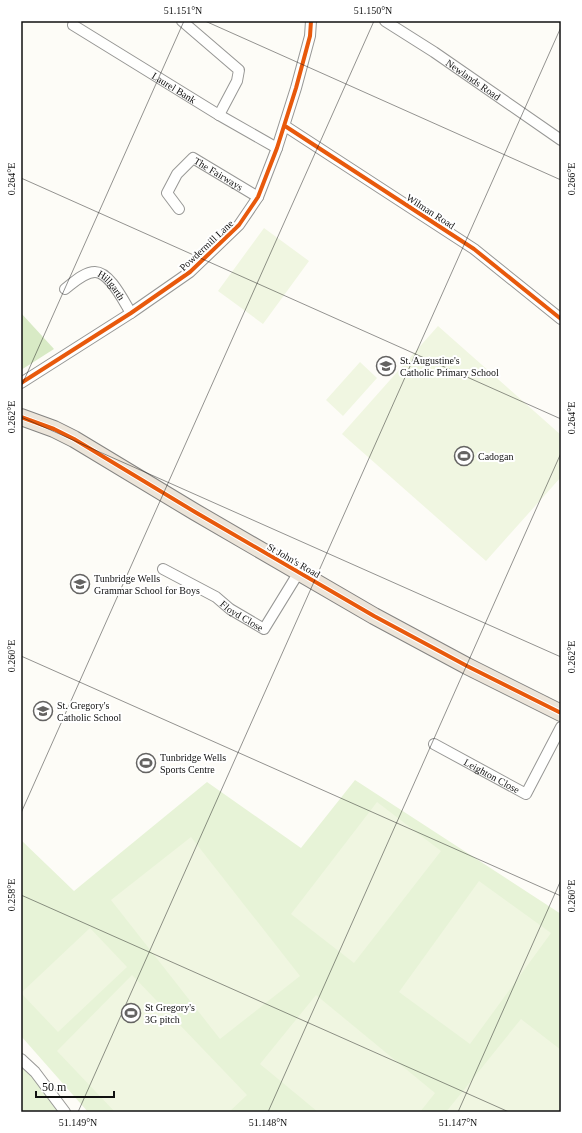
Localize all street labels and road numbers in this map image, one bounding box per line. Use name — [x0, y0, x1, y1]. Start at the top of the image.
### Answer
street label: Newlands Road — [444, 57, 502, 102]
street label: Laurel Bank — [150, 70, 198, 106]
street label: The Fairways — [192, 155, 245, 193]
street label: Wilman Road — [404, 192, 457, 231]
street label: Powdermill Lane — [177, 217, 236, 273]
street label: Hillgarth — [96, 268, 127, 302]
street label: St John's Road — [265, 541, 322, 580]
street label: Floyd Close — [218, 598, 266, 634]
street label: Leighton Close — [462, 756, 522, 796]

